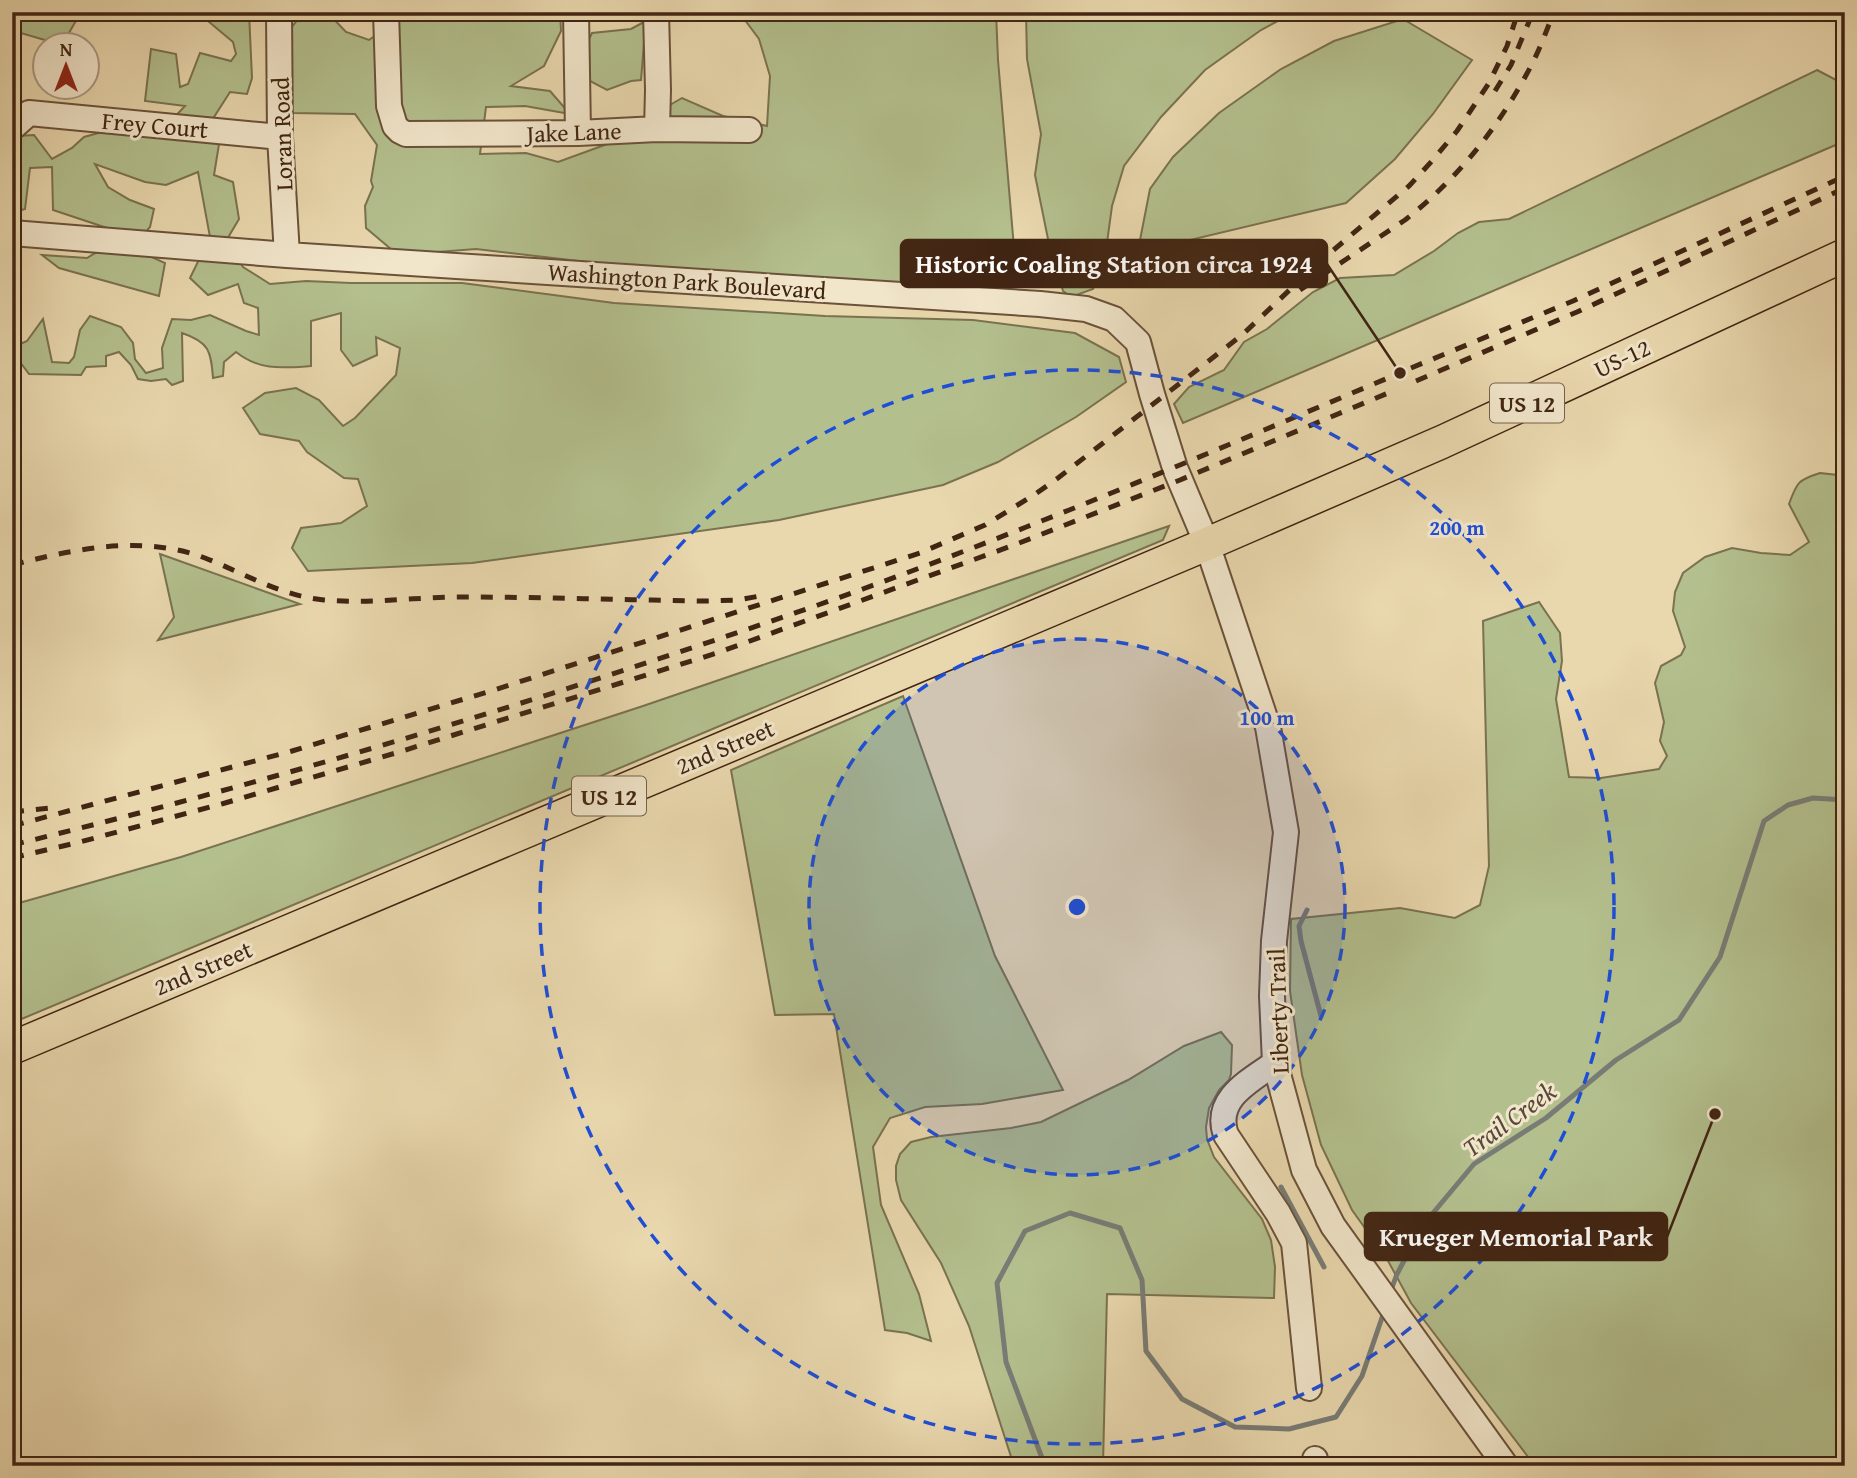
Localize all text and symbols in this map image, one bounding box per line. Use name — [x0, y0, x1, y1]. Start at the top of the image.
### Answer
north arrow — [32, 32, 102, 102]
text: N — [60, 35, 73, 63]
street label: Loran Road — [263, 76, 301, 192]
street label: Frey Court — [100, 103, 210, 147]
street label: Jake Lane — [523, 113, 622, 151]
callout: Historic Coaling Station circa 1924 — [901, 240, 1327, 287]
text: Historic Coaling Station circa 1924 — [915, 244, 1313, 283]
street label: Washington Park Boulevard — [547, 254, 828, 308]
street label: US-12 — [1588, 330, 1656, 386]
road number: US 12 — [1490, 384, 1564, 422]
text: 200 m — [1429, 512, 1485, 543]
text: 100 m — [1239, 702, 1295, 733]
street label: 2nd Street — [670, 710, 780, 783]
road number: US 12 — [572, 776, 646, 816]
centre of rings — [1065, 895, 1089, 919]
street label: 2nd Street — [148, 931, 258, 1004]
street label: Liberty Trail — [1258, 947, 1298, 1074]
water label: Trail Creek — [1454, 1072, 1564, 1166]
callout: Krueger Memorial Park — [1365, 1213, 1667, 1260]
text: Krueger Memorial Park — [1379, 1217, 1653, 1256]

